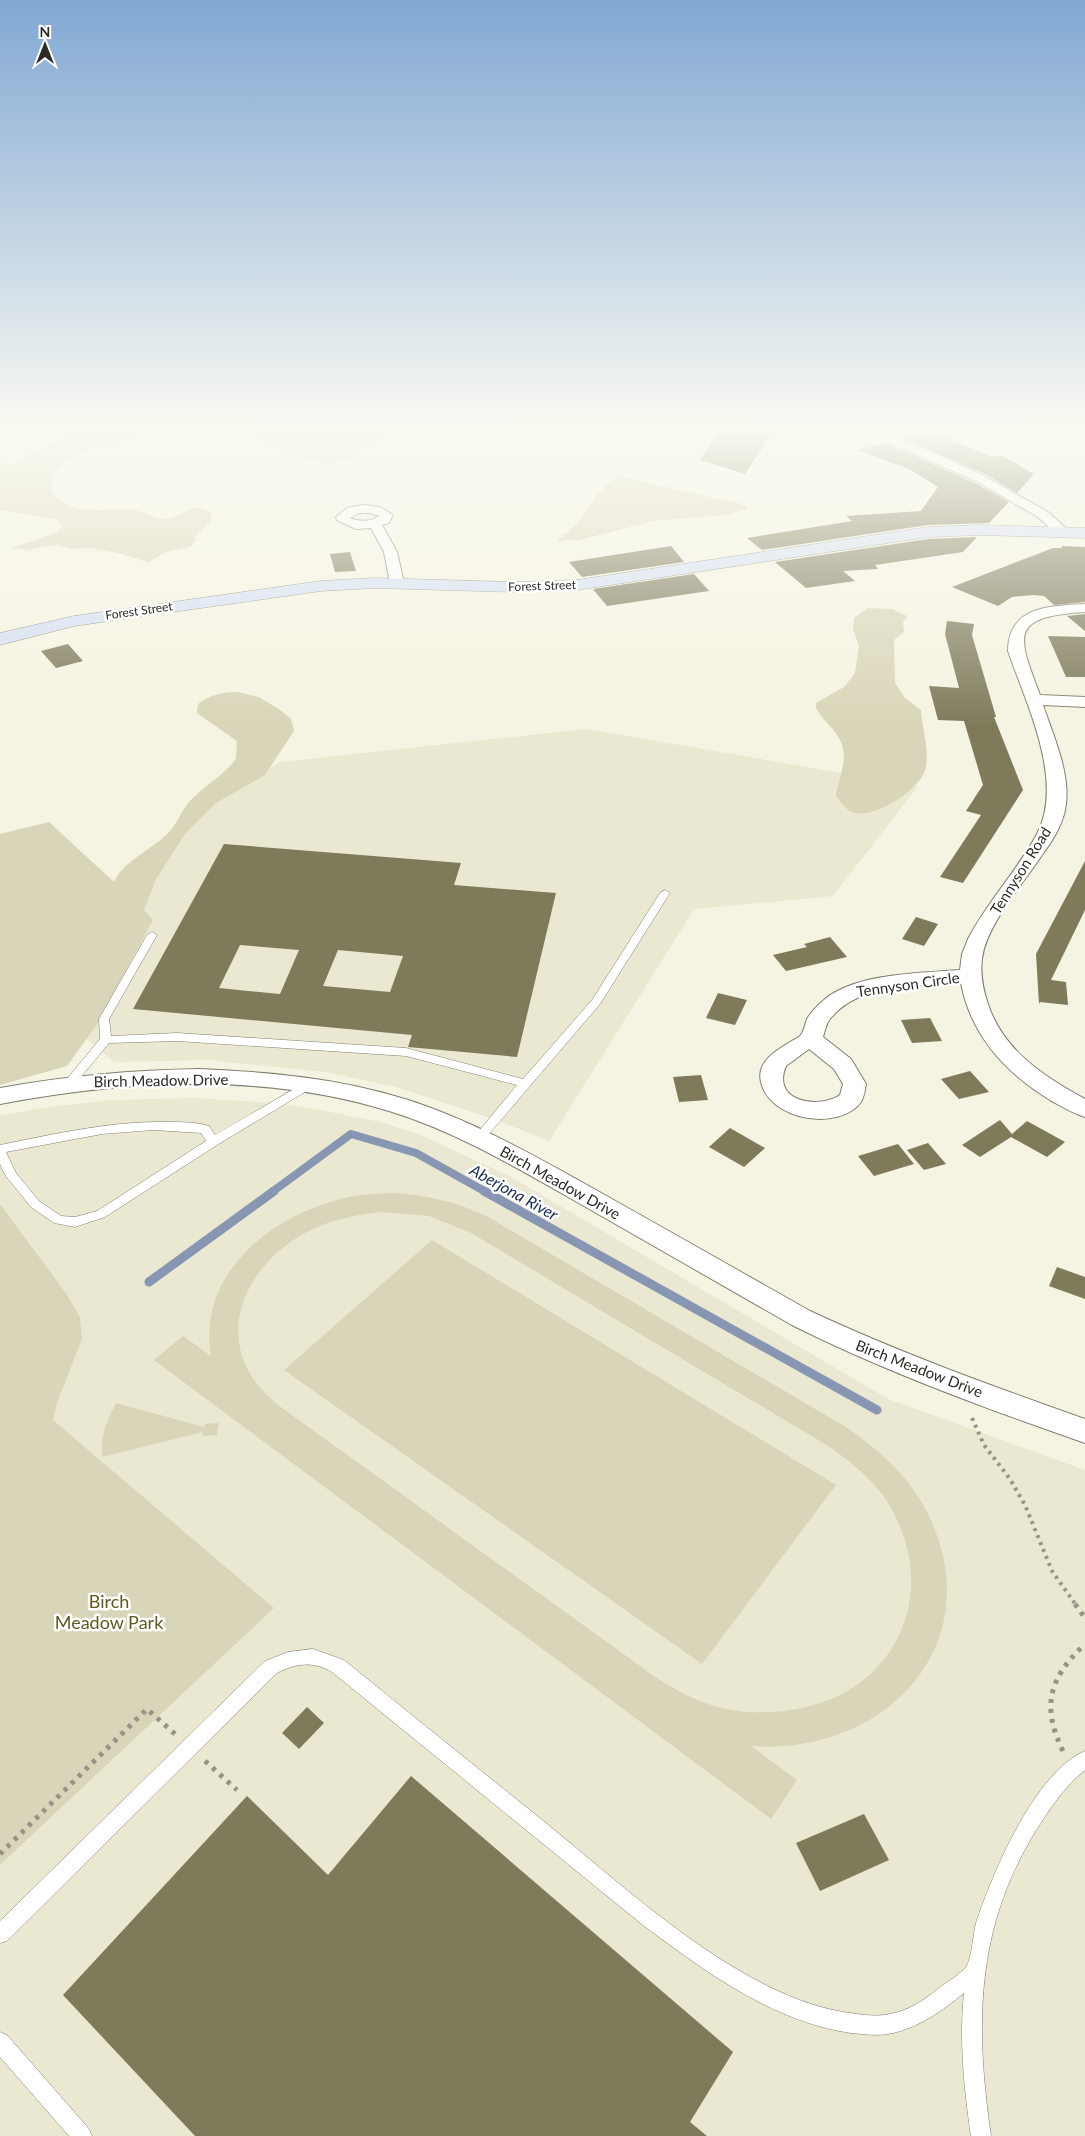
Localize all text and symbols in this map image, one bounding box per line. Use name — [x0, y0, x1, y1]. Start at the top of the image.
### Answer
north arrow — [20, 20, 70, 70]
text: N — [40, 23, 50, 40]
street label: Forest Street — [508, 577, 577, 594]
street label: Forest Street — [104, 598, 174, 623]
street label: Tennyson Road — [986, 823, 1054, 917]
street label: Tennyson Circle — [855, 968, 961, 1000]
street label: Birch Meadow Drive — [94, 1070, 229, 1090]
street label: Birch Meadow Drive — [497, 1142, 624, 1223]
water label: Aberjona River — [466, 1159, 562, 1224]
street label: Birch Meadow Drive — [853, 1336, 985, 1401]
park label: Birch Meadow Park — [55, 1590, 164, 1633]

